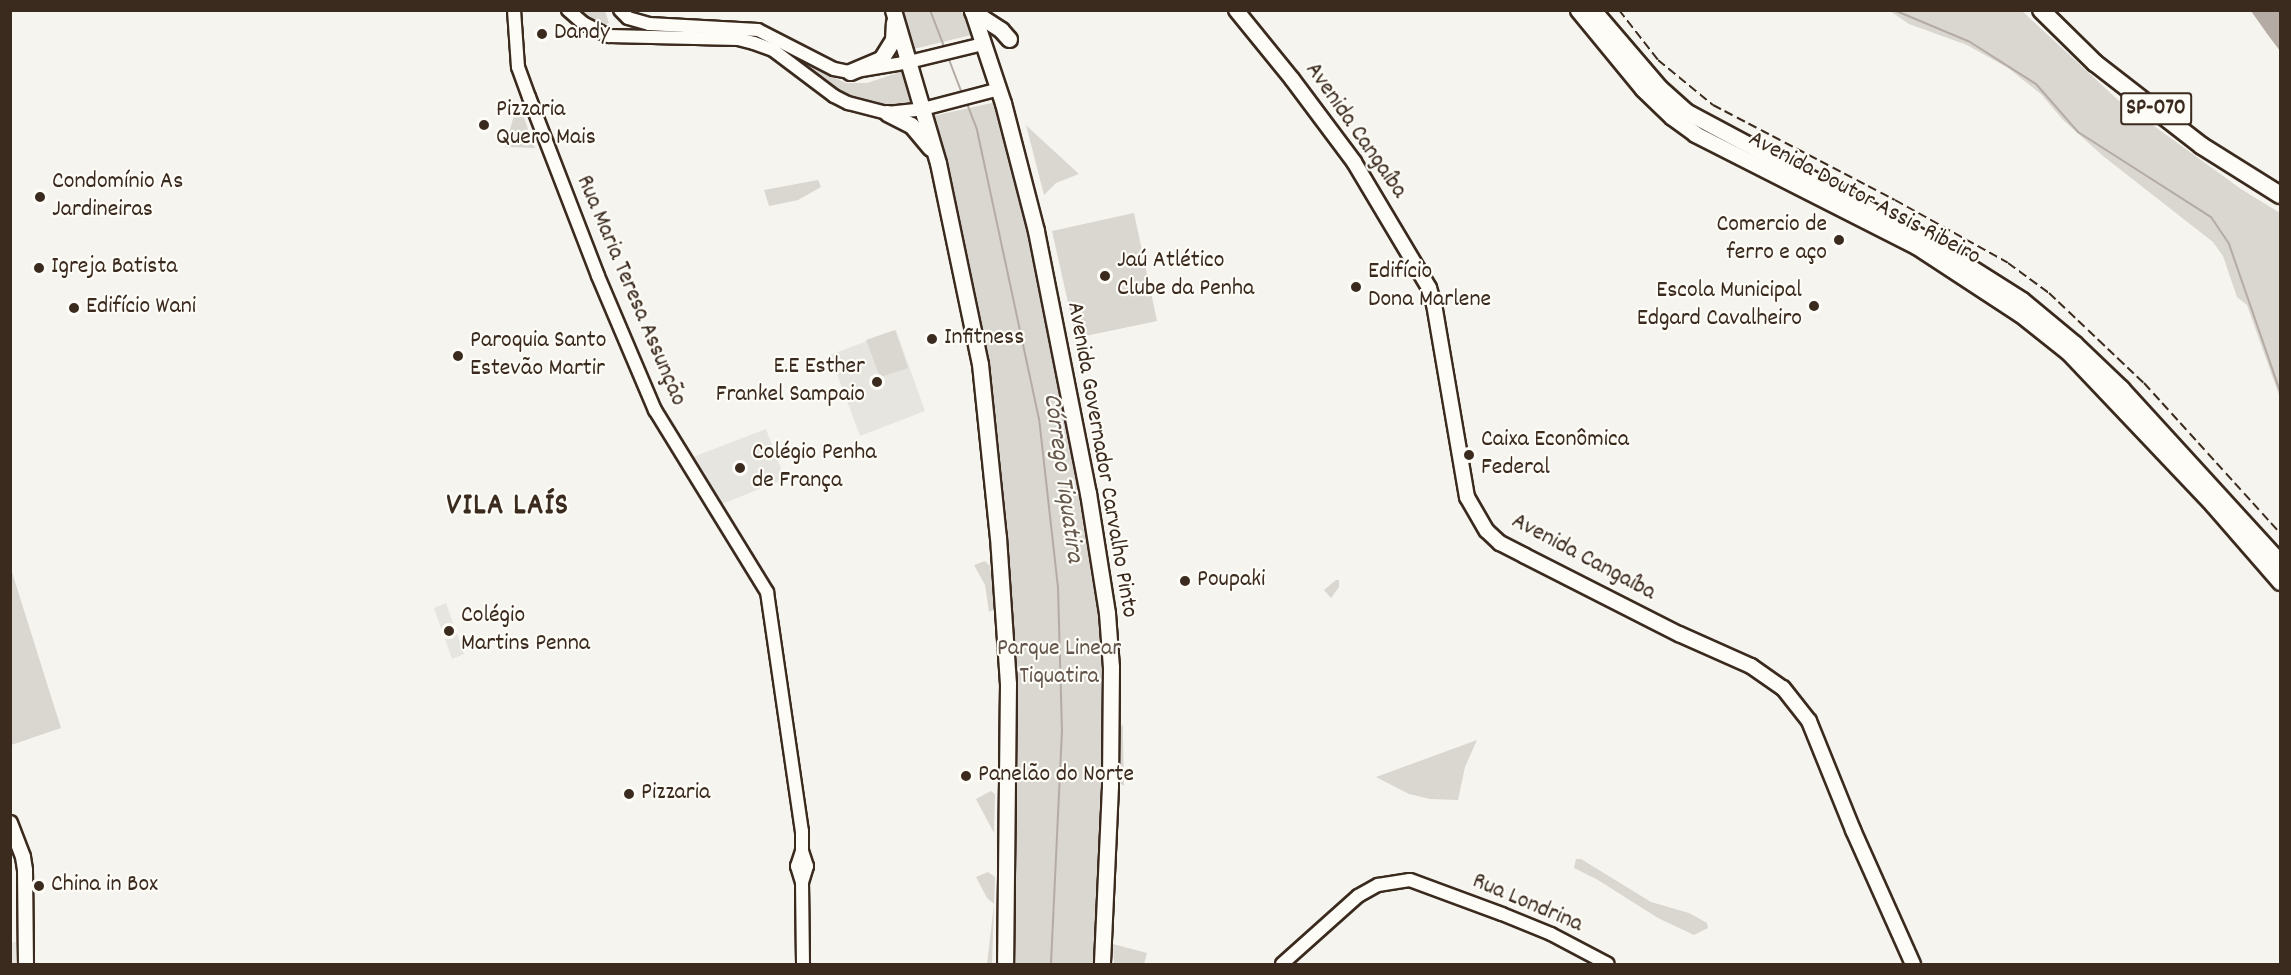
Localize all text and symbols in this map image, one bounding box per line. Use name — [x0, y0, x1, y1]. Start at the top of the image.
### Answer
place label: Dandy — [554, 20, 610, 48]
marker: Dandy — [535, 27, 549, 41]
street label: Avenida Cangaíba — [1298, 58, 1412, 204]
road number: SP-070 — [2120, 90, 2192, 128]
place label: Pizzaria Quero Mais — [496, 97, 596, 153]
marker: Pizzaria Quero Mais — [477, 118, 491, 132]
street label: Avenida Doutor Assis Ribeiro — [1743, 126, 1985, 272]
place label: Condomínio As Jardineiras — [52, 169, 183, 225]
street label: Rua Maria Teresa Assunção — [568, 171, 692, 411]
marker: Condomínio As Jardineiras — [33, 190, 47, 204]
place label: Comercio de ferro e aço — [1716, 212, 1827, 268]
marker: Comercio de ferro e aço — [1832, 233, 1846, 247]
place label: Jaú Atlético Clube da Penha — [1117, 248, 1254, 304]
place label: Igreja Batista — [51, 254, 178, 282]
place label: Edifício Dona Marlene — [1368, 259, 1491, 315]
marker: Igreja Batista — [32, 261, 46, 275]
marker: Jaú Atlético Clube da Penha — [1098, 269, 1112, 283]
place label: Escola Municipal Edgard Cavalheiro — [1637, 278, 1802, 334]
marker: Edifício Dona Marlene — [1349, 280, 1363, 294]
place label: Edifício Wani — [86, 294, 196, 322]
marker: Escola Municipal Edgard Cavalheiro — [1807, 299, 1821, 313]
street label: Avenida Governador Carvalho Pinto — [1059, 300, 1143, 620]
marker: Edifício Wani — [67, 301, 81, 315]
place label: Infitness — [944, 325, 1024, 353]
place label: Paroquia Santo Estevão Martir — [470, 328, 606, 384]
marker: Infitness — [925, 332, 939, 346]
marker: Paroquia Santo Estevão Martir — [451, 349, 465, 363]
place label: E.E Esther Frankel Sampaio — [716, 354, 865, 410]
marker: E.E Esther Frankel Sampaio — [870, 375, 884, 389]
water label: Córrego Tiquatira — [1035, 391, 1089, 565]
place label: Caixa Econômica Federal — [1481, 427, 1629, 483]
place label: Colégio Penha de França — [752, 440, 876, 496]
marker: Caixa Econômica Federal — [1462, 448, 1476, 462]
marker: Colégio Penha de França — [733, 461, 747, 475]
district label: VILA LAÍS — [446, 490, 570, 526]
street label: Avenida Cangaíba — [1506, 508, 1660, 608]
place label: Poupaki — [1197, 567, 1265, 595]
marker: Poupaki — [1178, 574, 1192, 588]
place label: Colégio Martins Penna — [461, 603, 590, 659]
marker: Colégio Martins Penna — [442, 624, 456, 638]
park label: Parque Linear Tiquatira — [997, 636, 1121, 692]
place label: Panelão do Norte — [978, 762, 1134, 790]
marker: Panelão do Norte — [959, 769, 973, 783]
place label: Pizzaria — [641, 780, 710, 808]
marker: Pizzaria — [622, 787, 636, 801]
street label: Rua Londrina — [1467, 868, 1587, 940]
place label: China in Box — [51, 872, 158, 900]
marker: China in Box — [32, 879, 46, 893]

